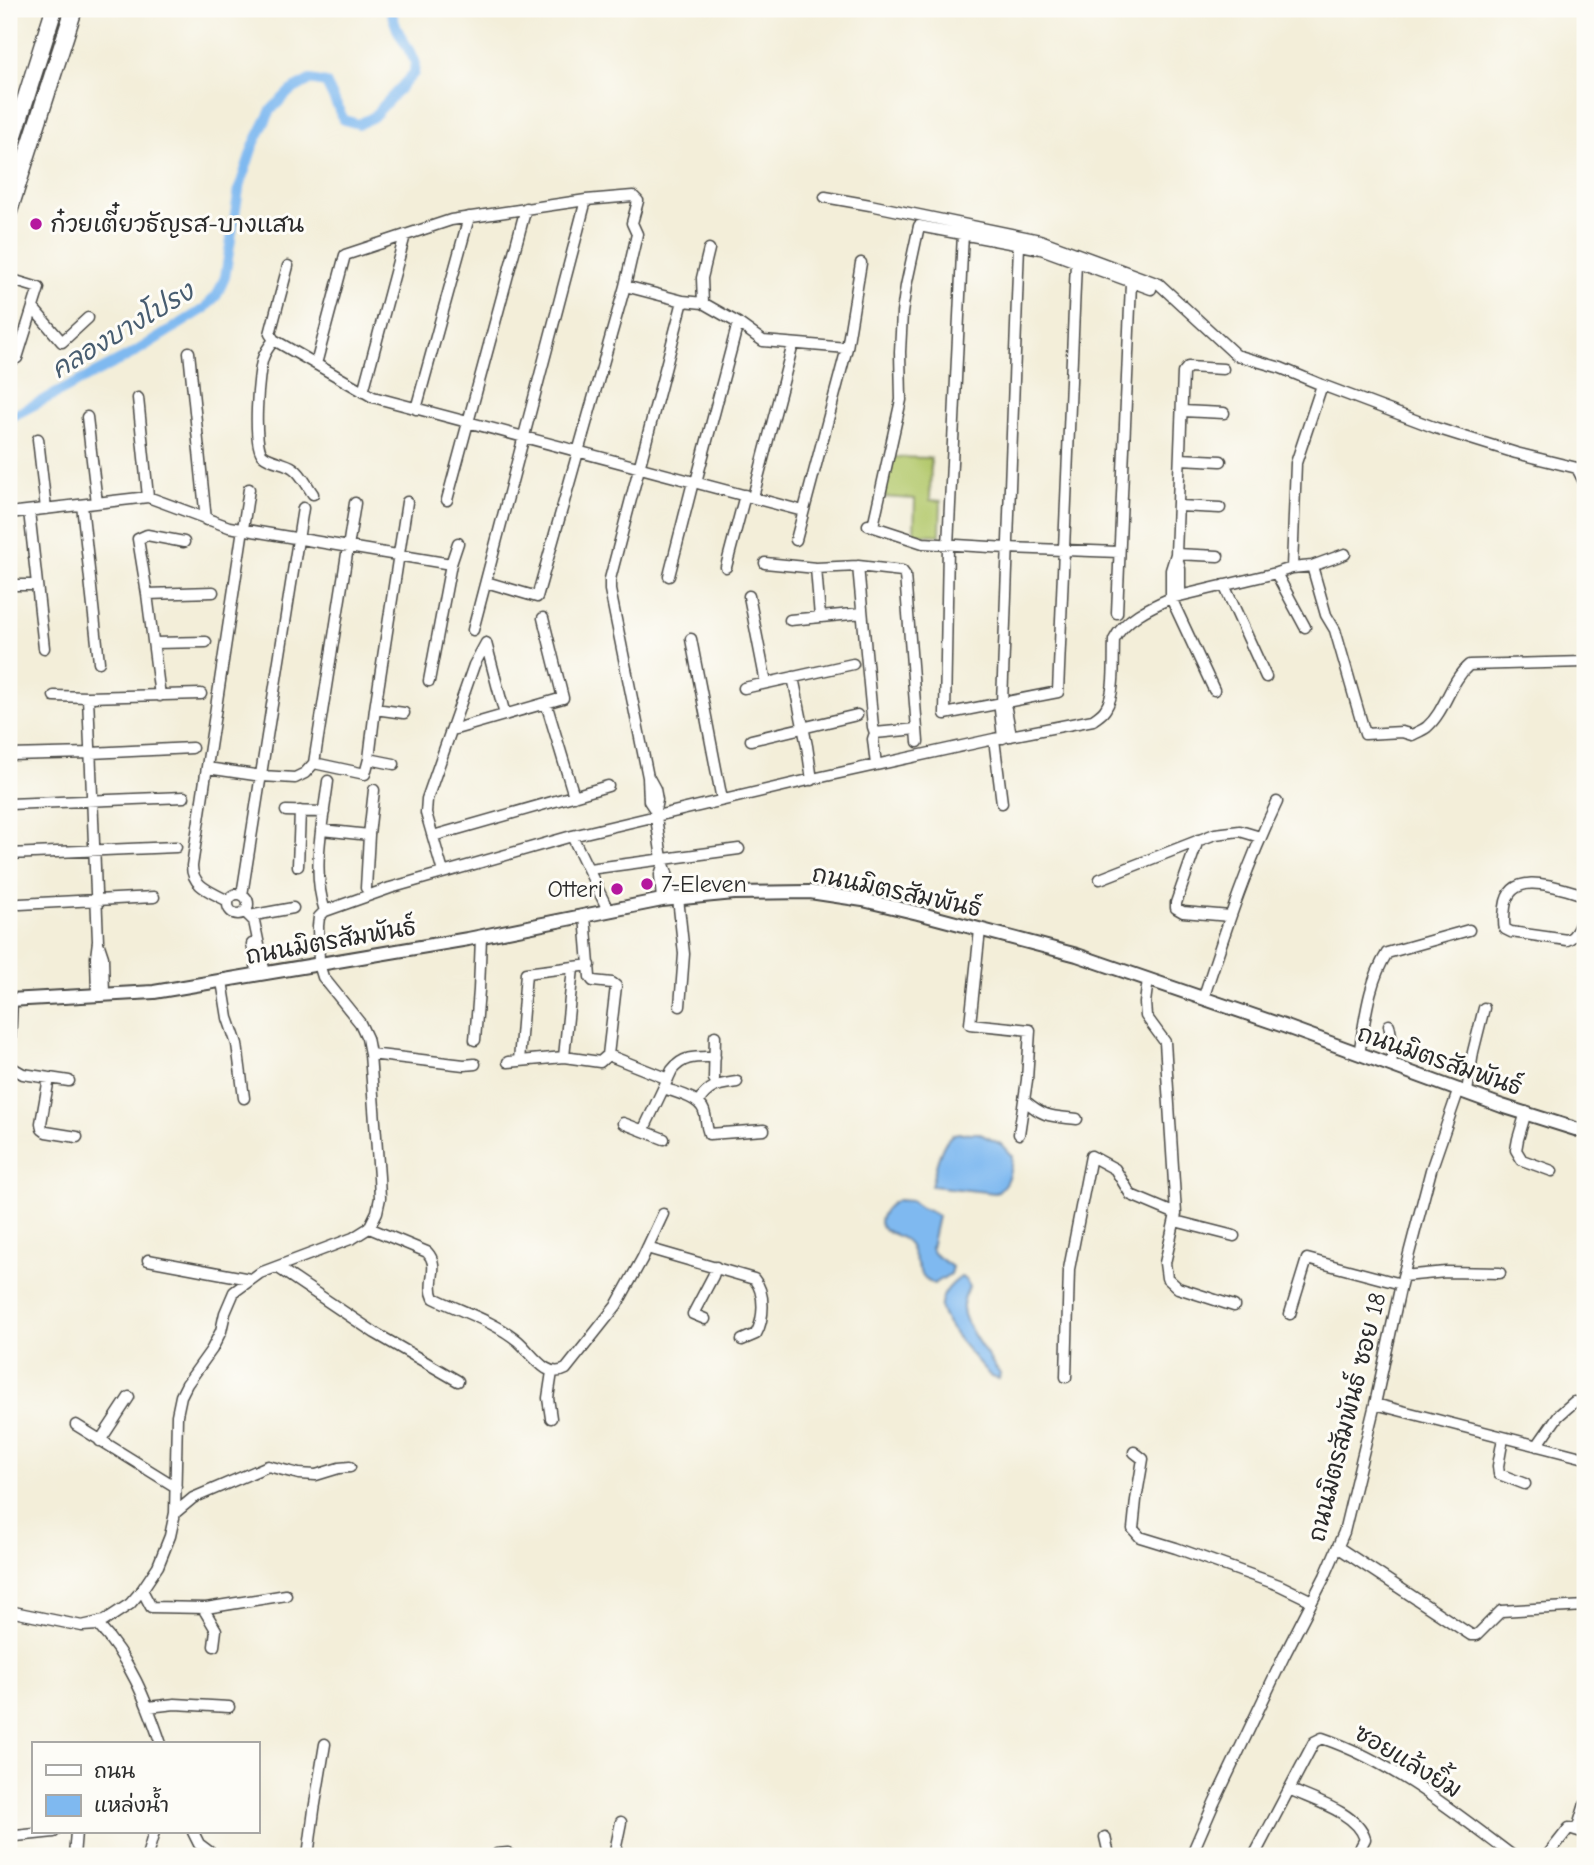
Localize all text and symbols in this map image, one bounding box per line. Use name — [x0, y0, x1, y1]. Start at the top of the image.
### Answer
place label: ก๋วยเตี๋ยวธัญรส-บางแสน — [50, 202, 304, 238]
marker: ก๋วยเตี๋ยวธัญรส-บางแสน — [28, 216, 44, 232]
water label: คลองบางโปรง — [44, 273, 201, 385]
street label: ถนนมิตรสัมพันธ์ — [810, 857, 985, 923]
place label: 7-Eleven — [661, 870, 747, 898]
place label: Otteri — [548, 875, 603, 903]
marker: 7-Eleven — [639, 876, 655, 892]
marker: Otteri — [609, 881, 625, 897]
street label: ถนนมิตรสัมพันธ์ — [243, 910, 419, 970]
street label: ถนนมิตรสัมพันธ์ — [1354, 1017, 1527, 1101]
street label: ถนนมิตรสัมพันธ์ ซอย 18 — [1301, 1289, 1391, 1544]
street label: ซอยแล้งยิ้ม — [1349, 1711, 1471, 1804]
legend — [32, 1742, 259, 1834]
text: ถนน — [94, 1759, 135, 1783]
text: แหล่งน้ำ — [94, 1786, 169, 1817]

